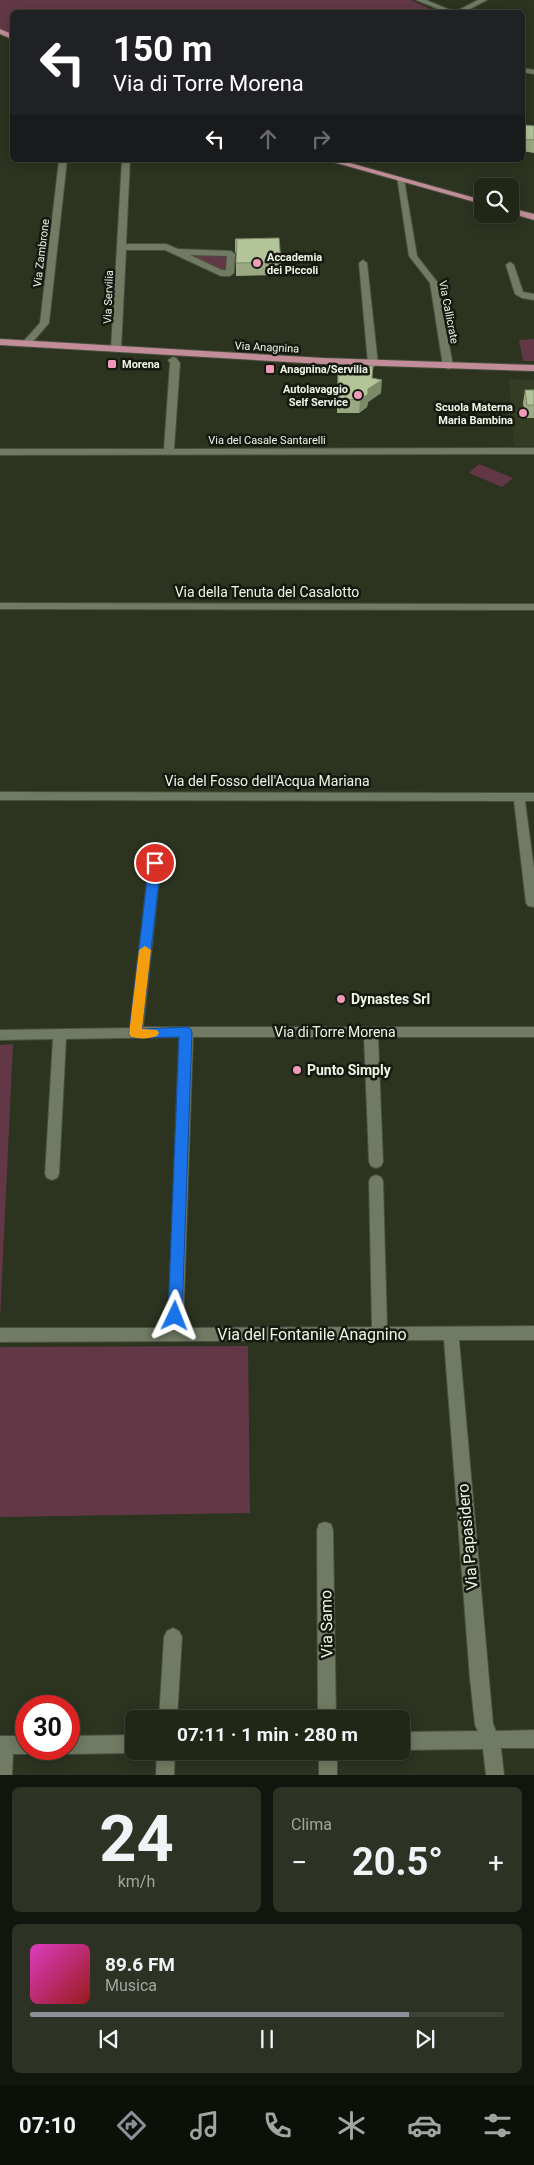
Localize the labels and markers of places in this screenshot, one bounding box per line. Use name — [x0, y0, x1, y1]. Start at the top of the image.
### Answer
place label: Accademia dei Piccoli — [267, 251, 322, 277]
marker: Accademia dei Piccoli — [251, 257, 263, 269]
marker: Morena — [106, 358, 118, 370]
place label: Morena — [122, 358, 160, 371]
marker: Anagnina/Servilia — [264, 363, 276, 375]
place label: Anagnina/Servilia — [280, 363, 368, 376]
place label: Autolavaggio Self Service — [283, 383, 348, 409]
marker: Autolavaggio Self Service — [352, 389, 364, 401]
place label: Scuola Materna Maria Bambina — [435, 401, 513, 427]
marker: Scuola Materna Maria Bambina — [517, 407, 529, 419]
pin — [134, 842, 176, 884]
place label: Dynastes Srl — [351, 991, 430, 1007]
marker: Dynastes Srl — [335, 993, 347, 1005]
place label: Punto Simply — [307, 1062, 392, 1078]
marker: Punto Simply — [291, 1064, 303, 1076]

